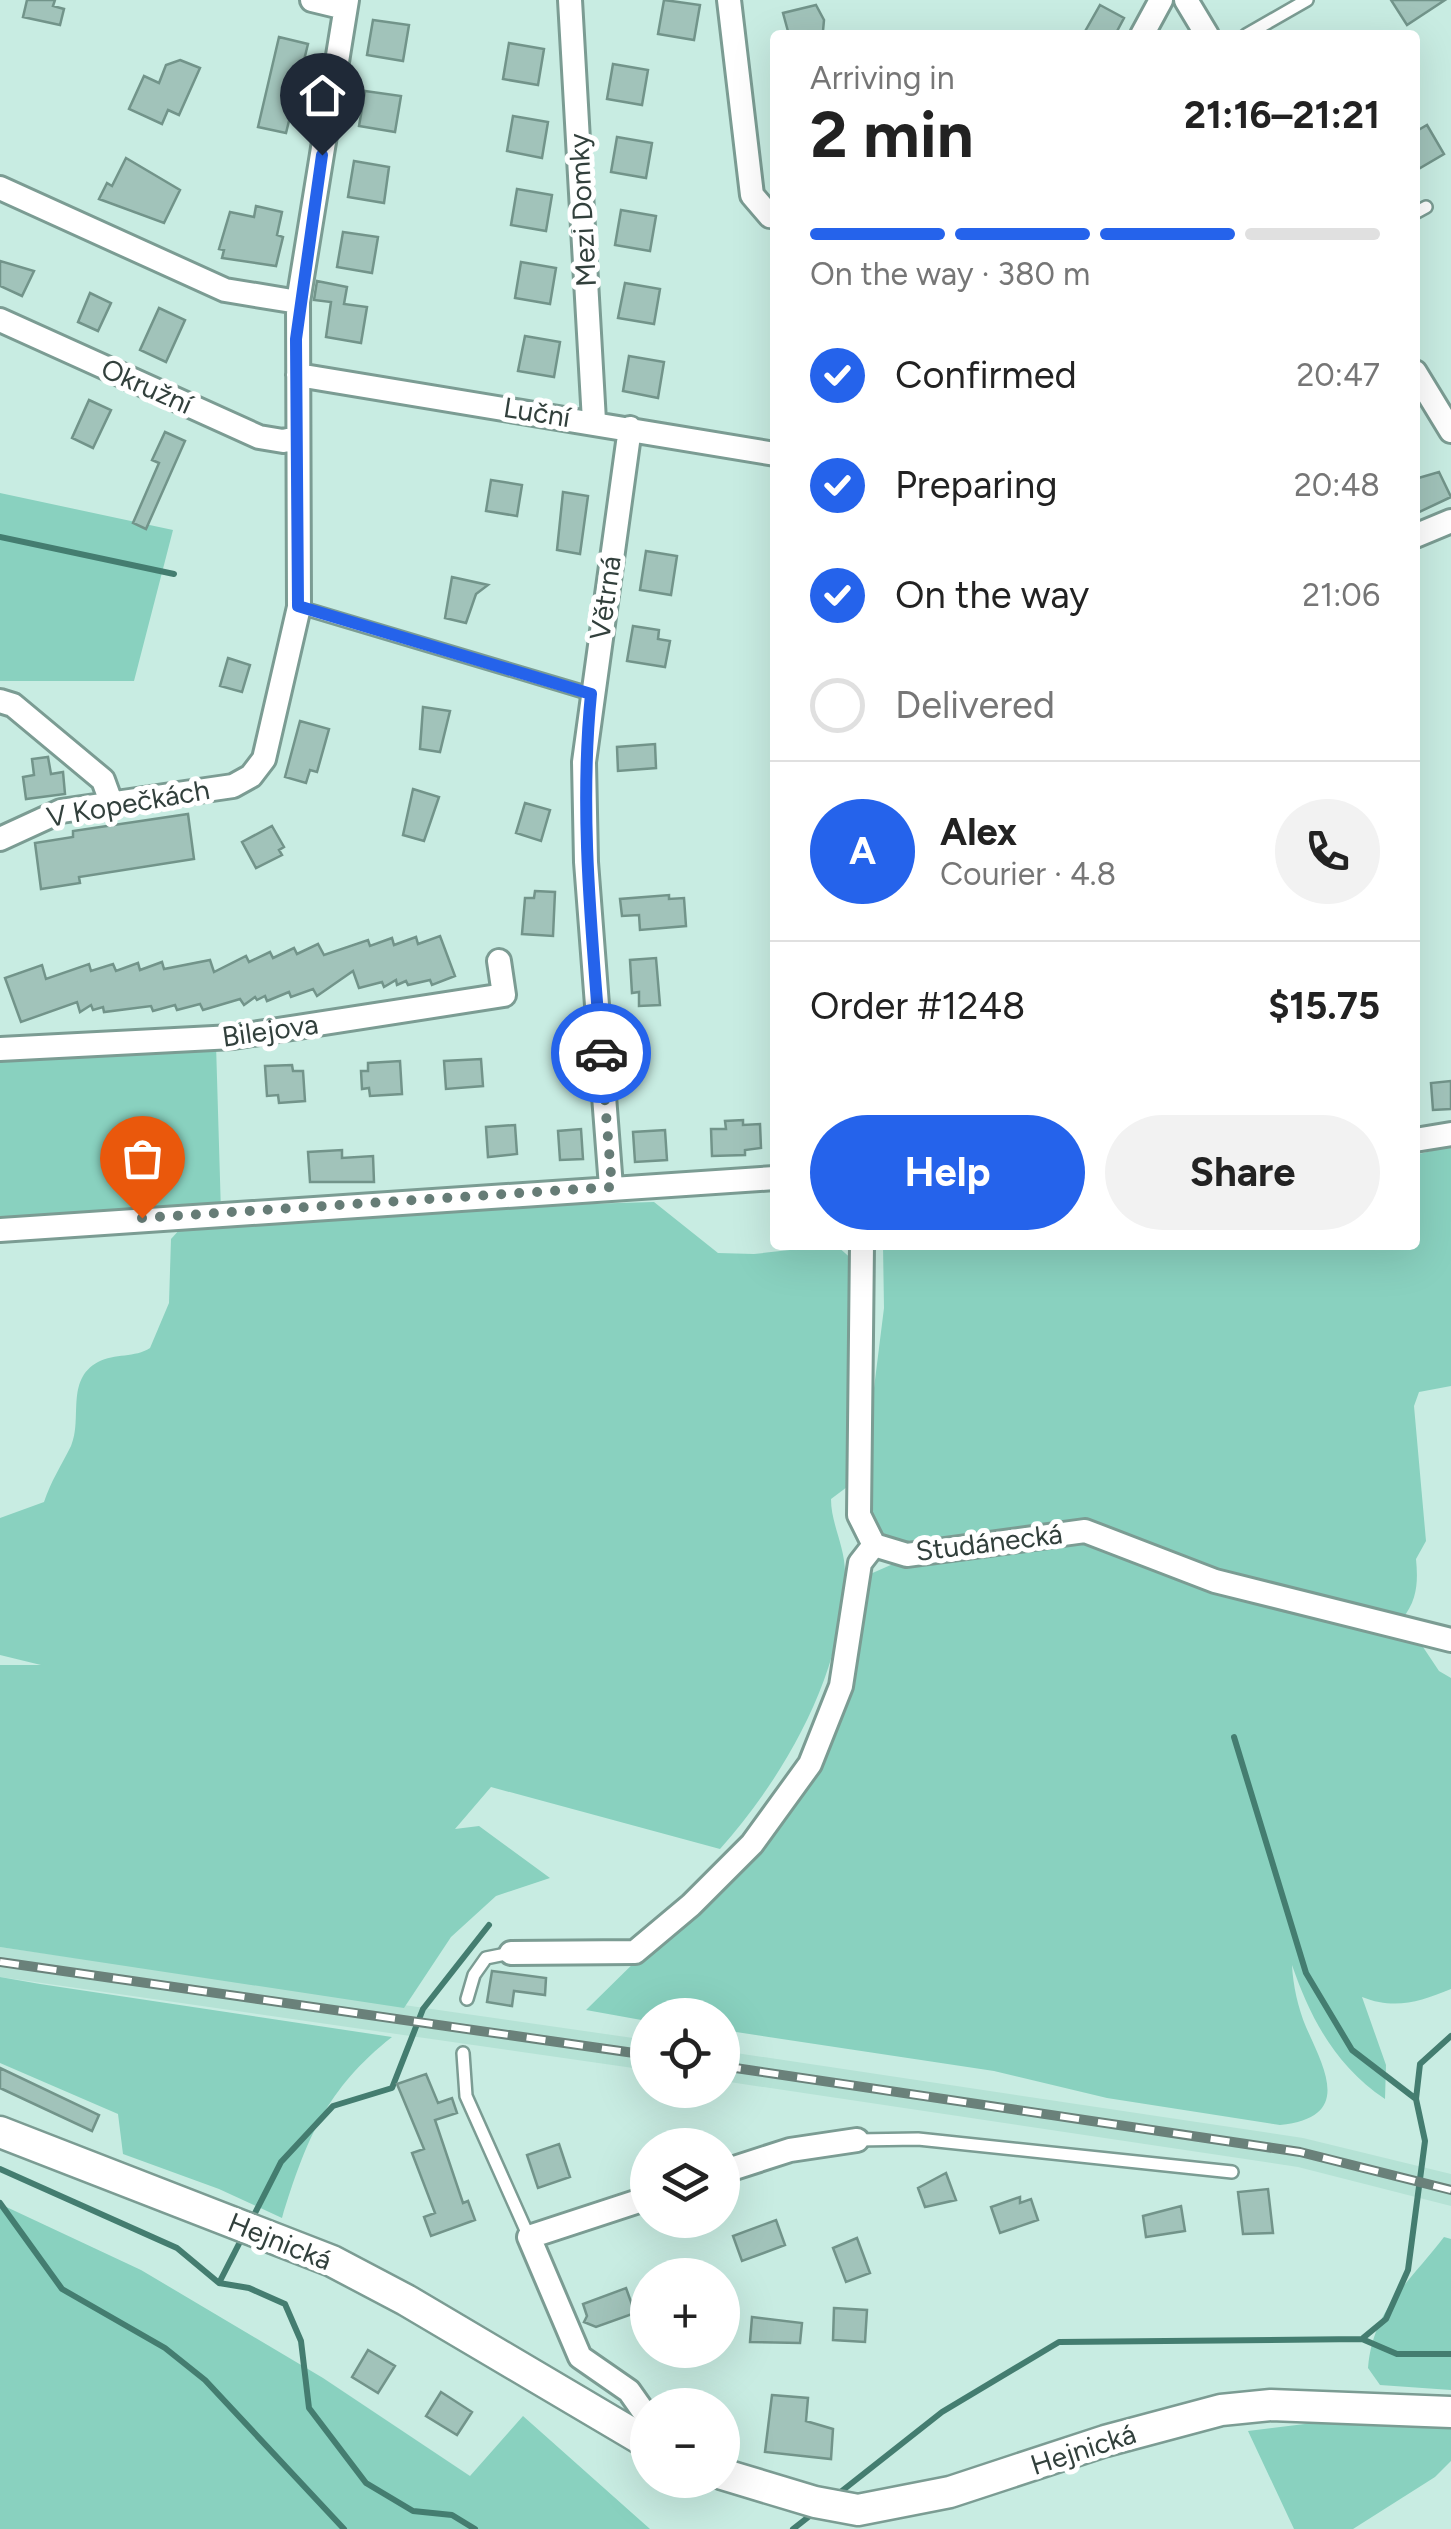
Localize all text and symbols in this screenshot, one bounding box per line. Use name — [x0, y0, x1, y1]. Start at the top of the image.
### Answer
pin — [280, 53, 365, 156]
text: Arriving in — [810, 59, 955, 97]
icon: home — [295, 68, 350, 123]
text: 21:16–21:21 — [1184, 92, 1380, 138]
text: 2 min — [810, 95, 974, 173]
street label: Mezi Domky — [561, 132, 603, 288]
text: On the way · 380 m — [810, 255, 1090, 293]
icon: check — [810, 348, 865, 403]
street label: Okružní — [96, 351, 199, 422]
text: Confirmed — [895, 352, 1077, 398]
text: 20:47 — [1296, 356, 1380, 394]
street label: Luční — [501, 390, 574, 434]
icon: check — [810, 458, 865, 513]
text: Preparing — [895, 462, 1057, 508]
text: 20:48 — [1294, 466, 1380, 504]
street label: Větrná — [582, 554, 628, 642]
icon: check — [810, 568, 865, 623]
text: On the way — [895, 572, 1089, 618]
text: 21:06 — [1302, 576, 1380, 614]
text: Delivered — [895, 682, 1055, 728]
street label: V Kopečkách — [44, 772, 212, 834]
button: phone — [1275, 799, 1380, 904]
text: Alex — [940, 809, 1017, 855]
text: A — [849, 828, 876, 874]
text: Courier · 4.8 — [940, 855, 1116, 893]
text: Order #1248 — [810, 983, 1025, 1029]
text: $15.75 — [1268, 983, 1380, 1029]
courier — [551, 1003, 651, 1103]
street label: Bilejova — [220, 1006, 320, 1054]
icon: car — [574, 1026, 629, 1081]
button: Help — [810, 1115, 1085, 1230]
button: Share — [1105, 1115, 1380, 1230]
pin — [100, 1116, 185, 1219]
icon: bag — [115, 1131, 170, 1186]
street label: Studánecká — [914, 1516, 1064, 1568]
map controls — [630, 1998, 740, 2498]
button: locate — [630, 1998, 740, 2108]
button: layers — [630, 2128, 740, 2238]
street label: Hejnická — [223, 2205, 337, 2277]
button: + — [630, 2258, 740, 2368]
button: − — [630, 2388, 740, 2498]
street label: Hejnická — [1026, 2416, 1140, 2482]

